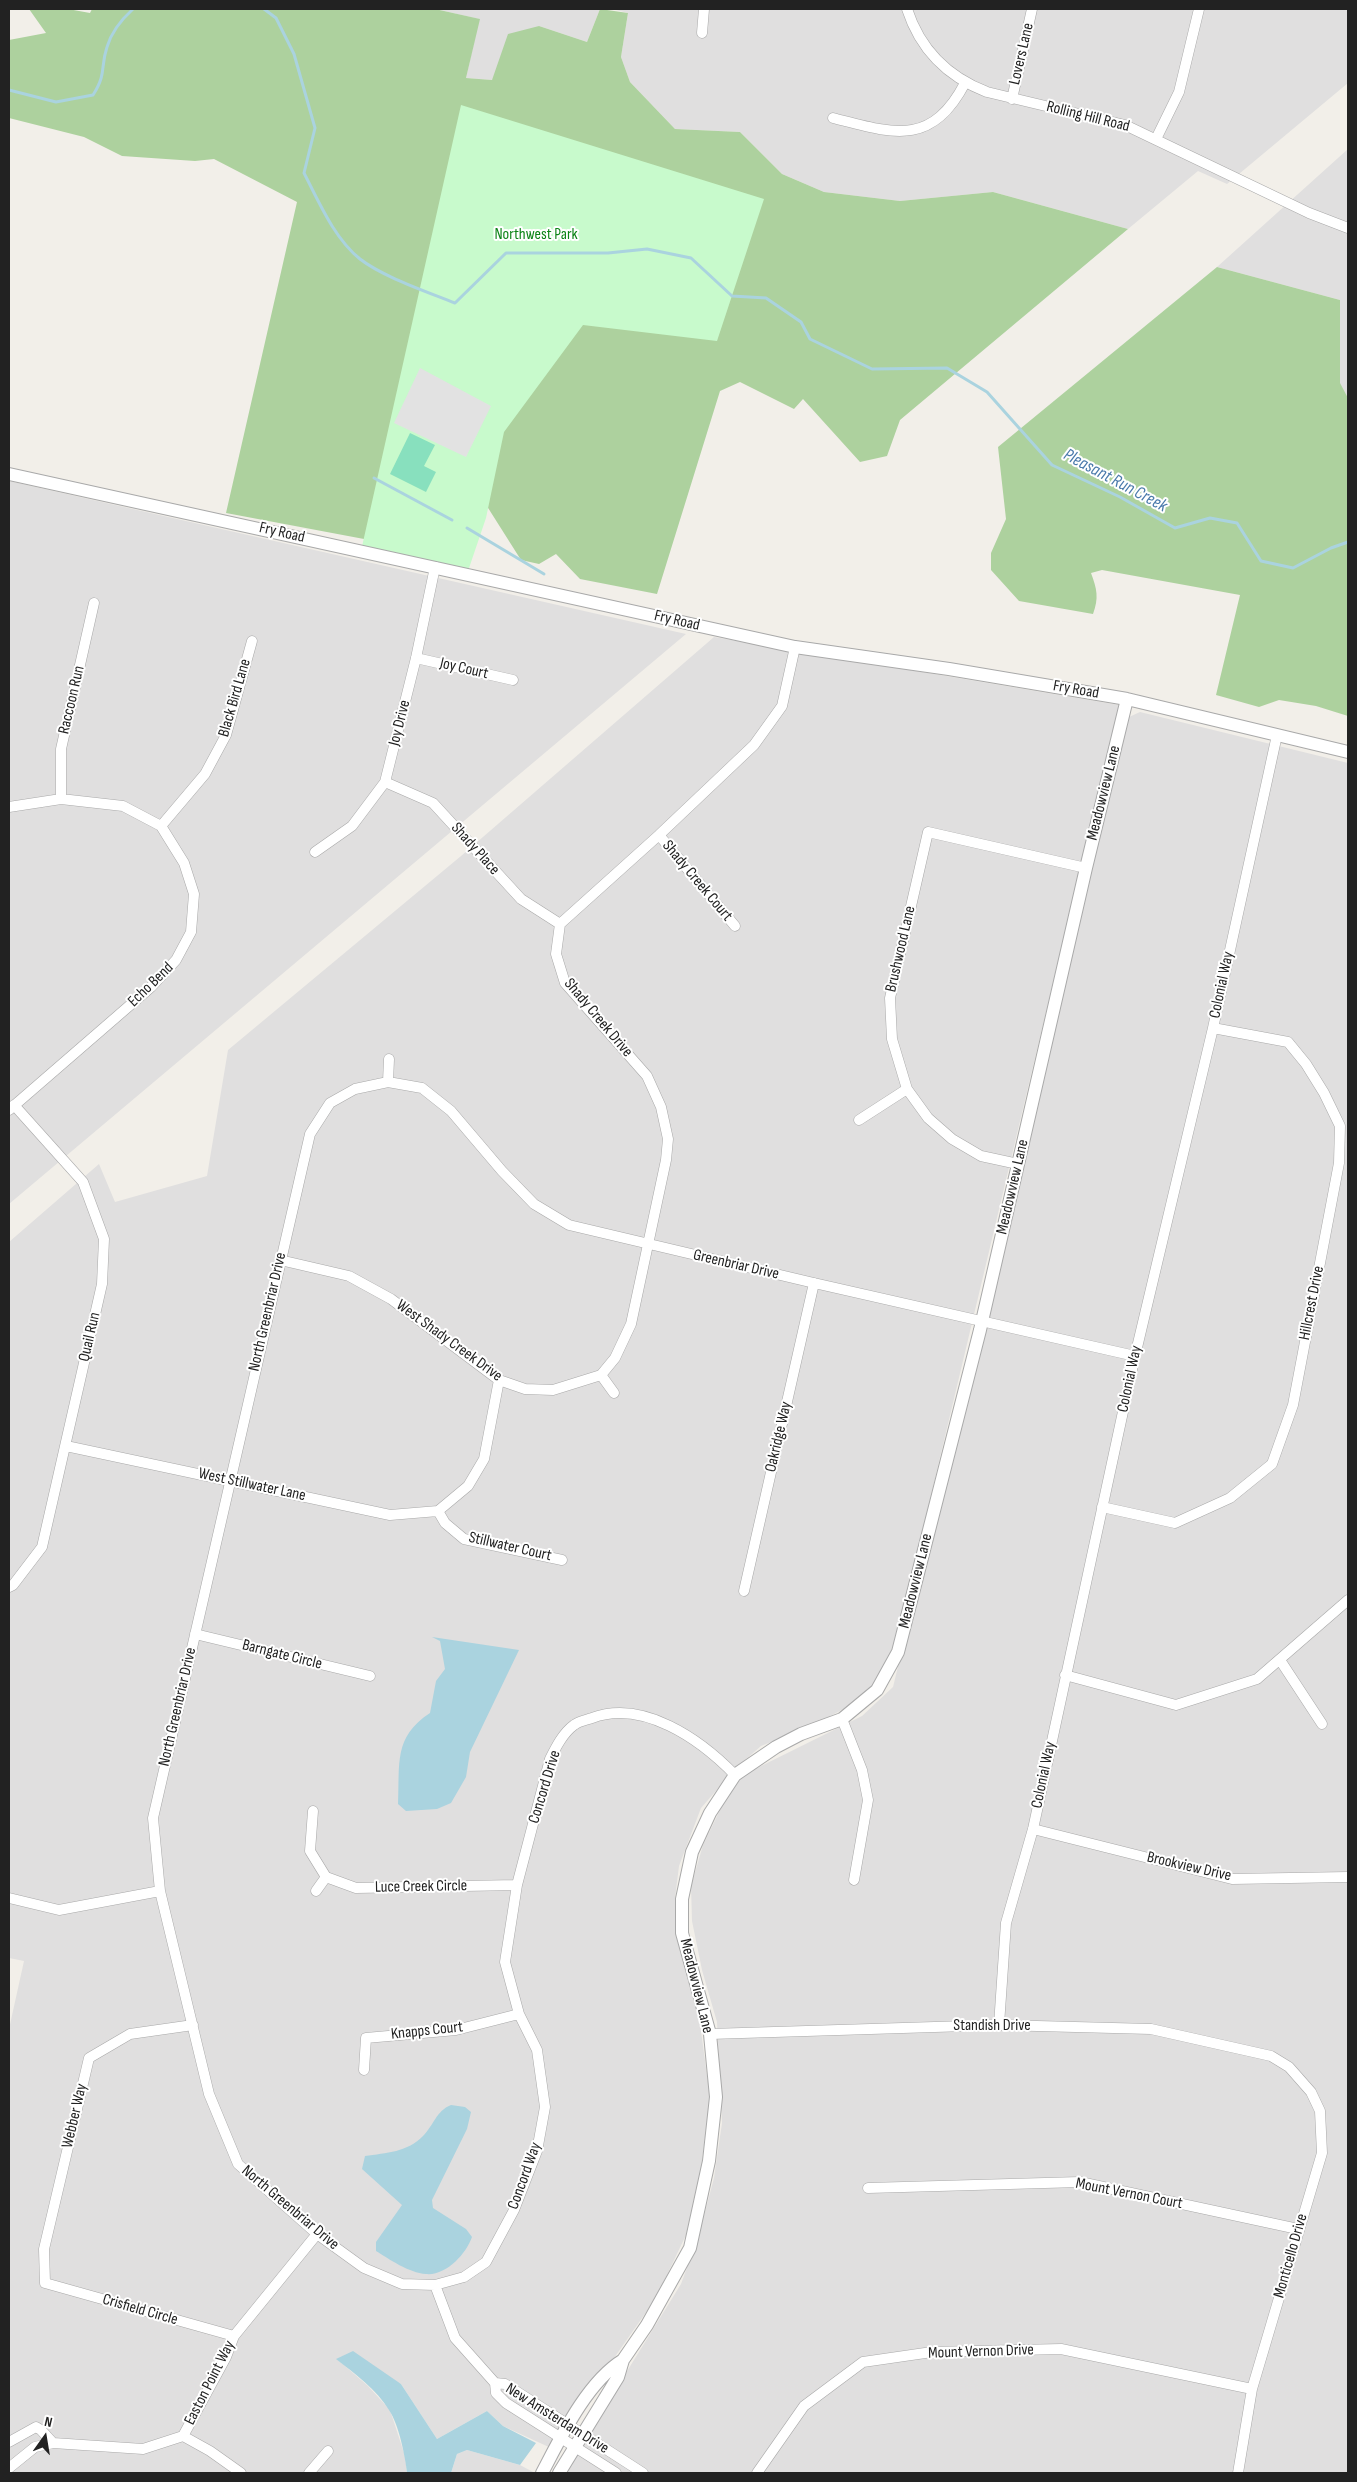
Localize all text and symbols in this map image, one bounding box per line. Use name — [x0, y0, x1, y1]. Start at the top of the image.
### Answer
street label: Lovers Lane — [1006, 21, 1038, 87]
street label: Rolling Hill Road — [1044, 97, 1132, 137]
park label: Northwest Park — [494, 225, 578, 245]
water label: Pleasant Run Creek — [1059, 445, 1171, 517]
street label: Fry Road — [257, 518, 307, 548]
street label: Fry Road — [652, 606, 702, 636]
street label: Joy Court — [438, 654, 490, 684]
street label: Black Bird Lane — [215, 657, 255, 739]
street label: Raccoon Run — [55, 664, 89, 736]
street label: Fry Road — [1052, 677, 1100, 703]
street label: Joy Drive — [385, 698, 415, 748]
street label: Meadowview Lane — [1083, 744, 1125, 842]
street label: Shady Place — [446, 819, 504, 879]
street label: Shady Creek Court — [658, 837, 736, 925]
street label: Brushwood Lane — [882, 904, 920, 994]
street label: Colonial Way — [1206, 950, 1238, 1020]
street label: Echo Bend — [124, 959, 178, 1011]
street label: Shady Creek Drive — [560, 975, 636, 1061]
street label: Meadowview Lane — [993, 1138, 1033, 1236]
street label: Greenbriar Drive — [691, 1246, 781, 1284]
street label: North Greenbriar Drive — [245, 1251, 291, 1373]
street label: Hillcrest Drive — [1295, 1264, 1329, 1342]
street label: West Shady Creek Drive — [392, 1296, 506, 1386]
street label: Quail Run — [75, 1310, 105, 1364]
street label: Colonial Way — [1114, 1344, 1146, 1414]
street label: Oakridge Way — [762, 1400, 796, 1474]
street label: West Stillwater Lane — [197, 1464, 307, 1506]
street label: Stillwater Court — [467, 1528, 553, 1566]
street label: Meadowview Lane — [895, 1532, 937, 1630]
street label: Barngate Circle — [240, 1636, 324, 1674]
street label: North Greenbriar Drive — [155, 1646, 201, 1768]
street label: Colonial Way — [1028, 1740, 1060, 1810]
street label: Concord Drive — [525, 1748, 565, 1826]
street label: Brookview Drive — [1145, 1848, 1233, 1886]
street label: Luce Creek Circle — [375, 1877, 467, 1897]
street label: Meadowview Lane — [675, 1937, 717, 2035]
street label: Standish Drive — [953, 2016, 1031, 2036]
street label: Knapps Court — [390, 2018, 464, 2044]
street label: Webber Way — [58, 2082, 92, 2150]
street label: Concord Way — [504, 2140, 546, 2212]
street label: North Greenbriar Drive — [237, 2162, 343, 2254]
street label: Mount Vernon Court — [1074, 2174, 1184, 2214]
street label: Monticello Drive — [1270, 2212, 1312, 2300]
street label: Crisfield Circle — [100, 2290, 180, 2330]
street label: Easton Point Way — [181, 2338, 239, 2428]
street label: Mount Vernon Drive — [928, 2341, 1034, 2363]
street label: New Amsterdam Drive — [502, 2380, 612, 2458]
north arrow — [20, 2412, 70, 2462]
text: N — [43, 2413, 54, 2431]

